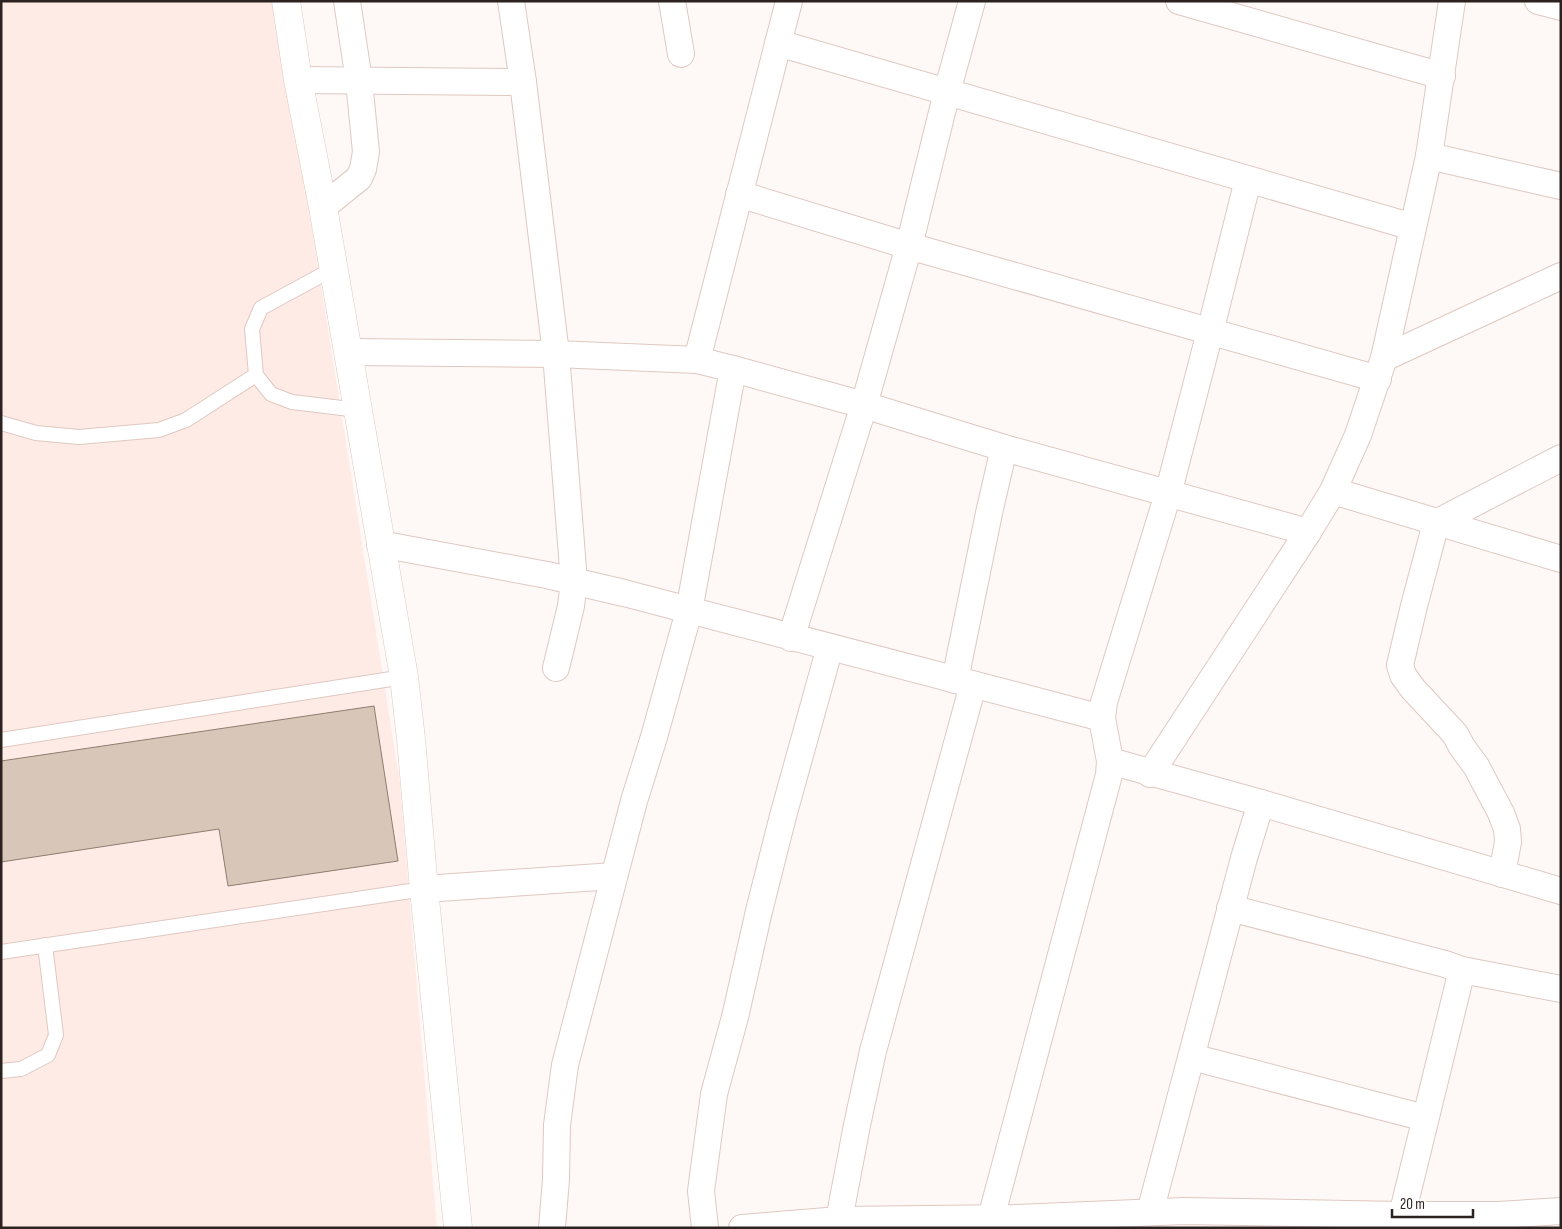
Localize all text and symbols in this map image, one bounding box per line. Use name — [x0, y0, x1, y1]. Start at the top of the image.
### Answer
scale bar — [1392, 1186, 1473, 1218]
text: 20 m — [1400, 1195, 1425, 1214]

